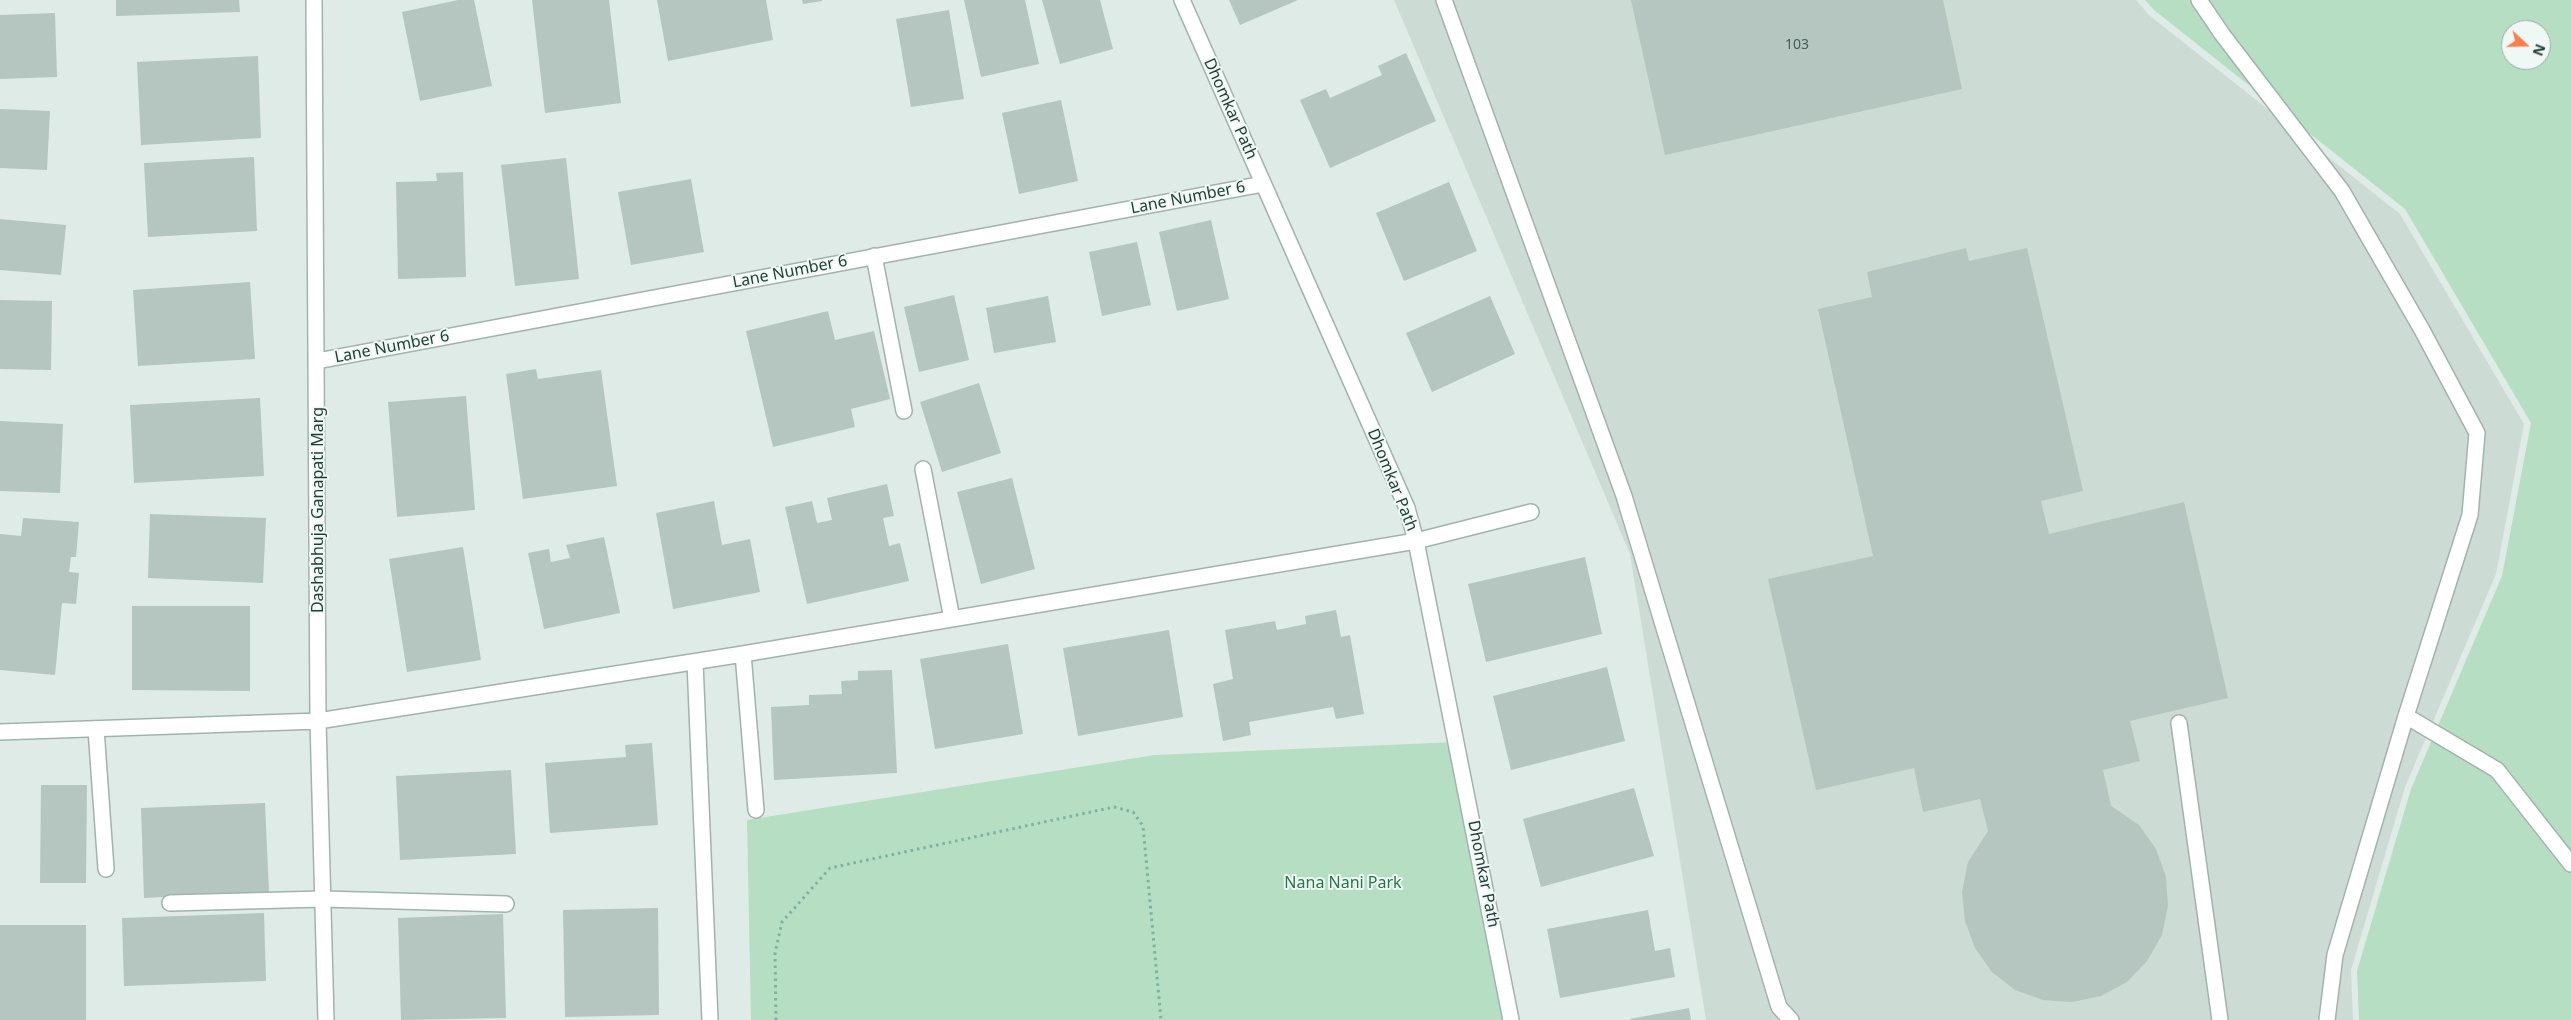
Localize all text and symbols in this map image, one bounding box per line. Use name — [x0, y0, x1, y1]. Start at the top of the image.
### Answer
north arrow — [2501, 20, 2551, 70]
house number: 103 — [1785, 37, 1809, 53]
text: N — [2529, 41, 2550, 59]
street label: Dhomkar Path — [1199, 55, 1261, 163]
street label: Lane Number 6 — [1129, 177, 1247, 219]
street label: Lane Number 6 — [731, 251, 849, 293]
street label: Lane Number 6 — [333, 326, 451, 368]
street label: Dashabhuja Ganapati Marg — [308, 407, 328, 613]
street label: Dhomkar Path — [1363, 426, 1421, 534]
street label: Dhomkar Path — [1463, 819, 1503, 929]
park label: Nana Nani Park — [1284, 873, 1402, 893]

